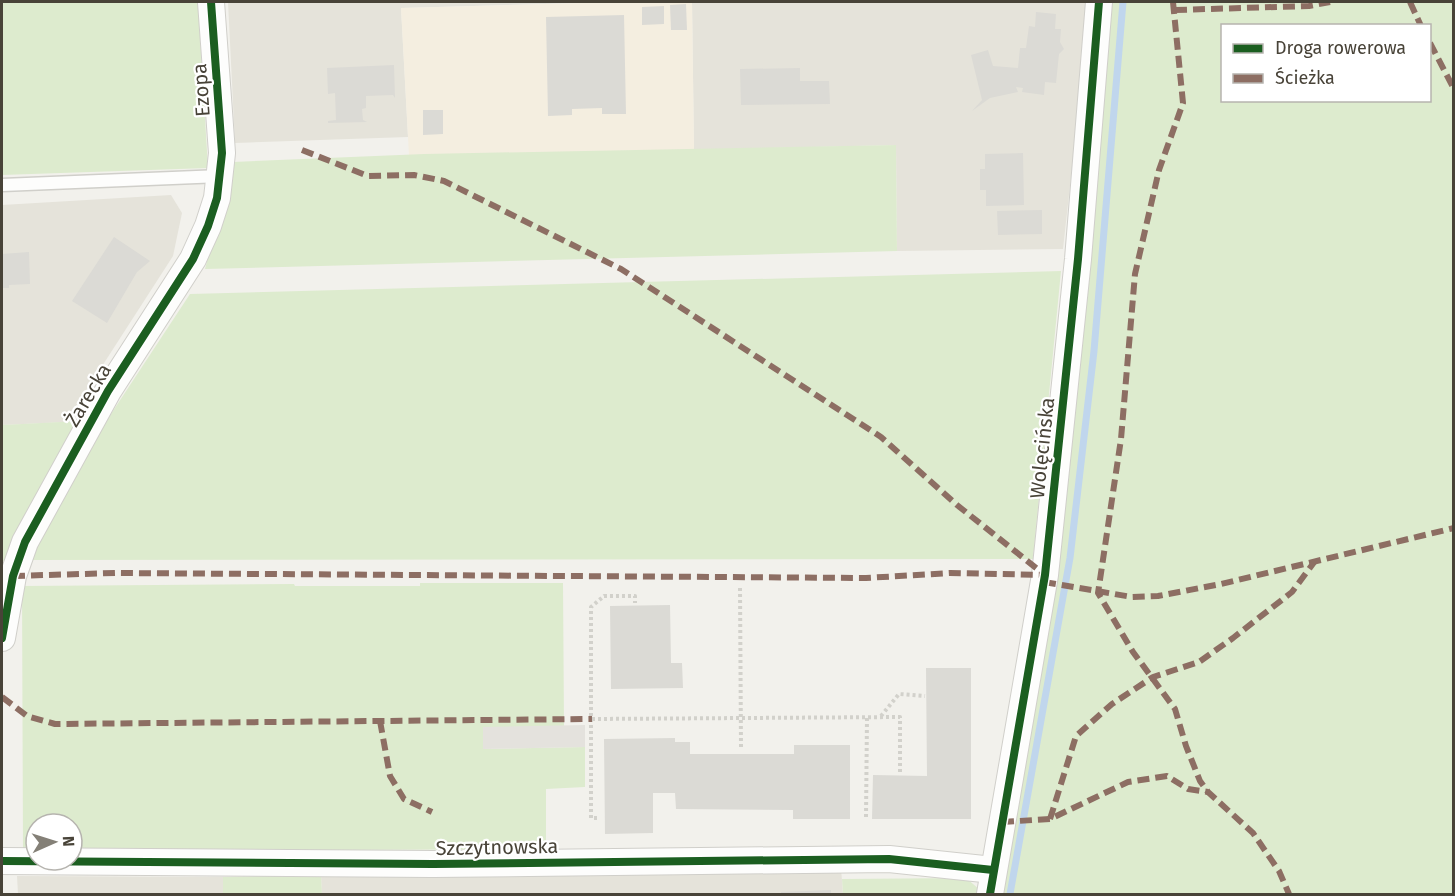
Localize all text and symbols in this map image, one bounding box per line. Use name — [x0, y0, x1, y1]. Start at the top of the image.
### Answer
legend — [1221, 24, 1431, 102]
text: Droga rowerowa — [1275, 37, 1406, 59]
street label: Ezopa — [187, 62, 215, 118]
text: Ścieżka — [1275, 67, 1335, 89]
street label: Żarecka — [60, 359, 116, 431]
street label: Wolęcińska — [1025, 396, 1059, 500]
north arrow — [24, 812, 84, 872]
street label: Szczytnowska — [436, 834, 558, 860]
text: N — [59, 835, 78, 847]

